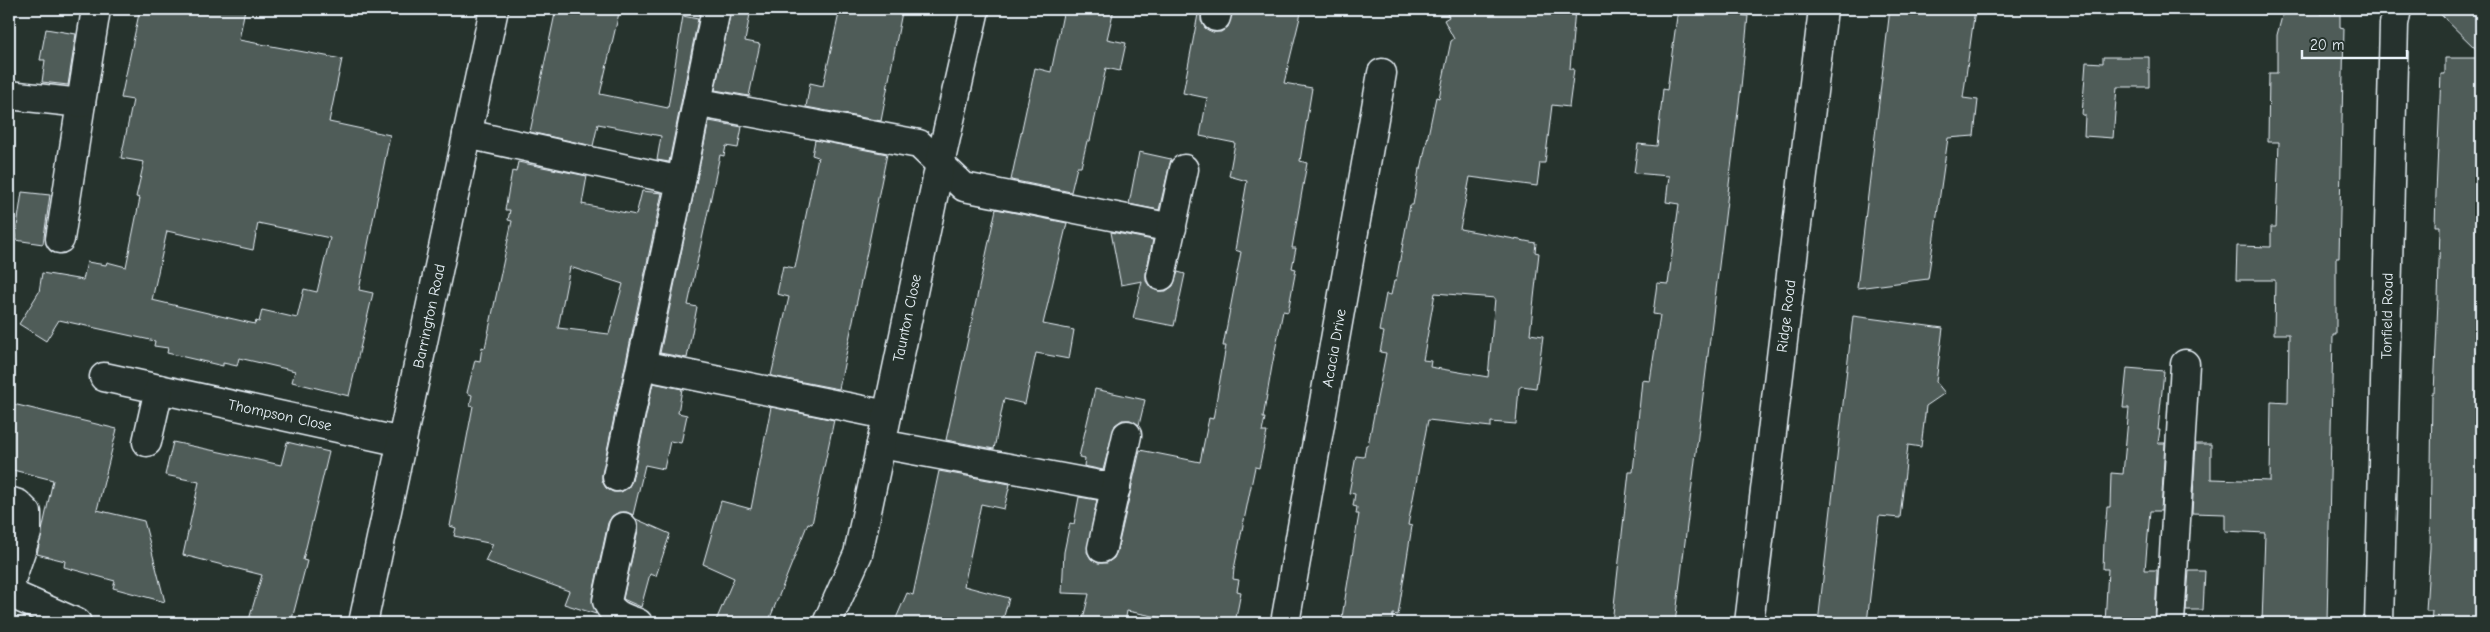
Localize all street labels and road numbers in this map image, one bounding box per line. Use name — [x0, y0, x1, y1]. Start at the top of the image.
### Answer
street label: Barrington Road — [409, 262, 449, 370]
street label: Taunton Close — [889, 272, 925, 364]
street label: Tonfield Road — [2377, 273, 2397, 359]
street label: Ridge Road — [1773, 279, 1799, 353]
street label: Acacia Drive — [1318, 307, 1350, 389]
street label: Thompson Close — [227, 395, 334, 435]

